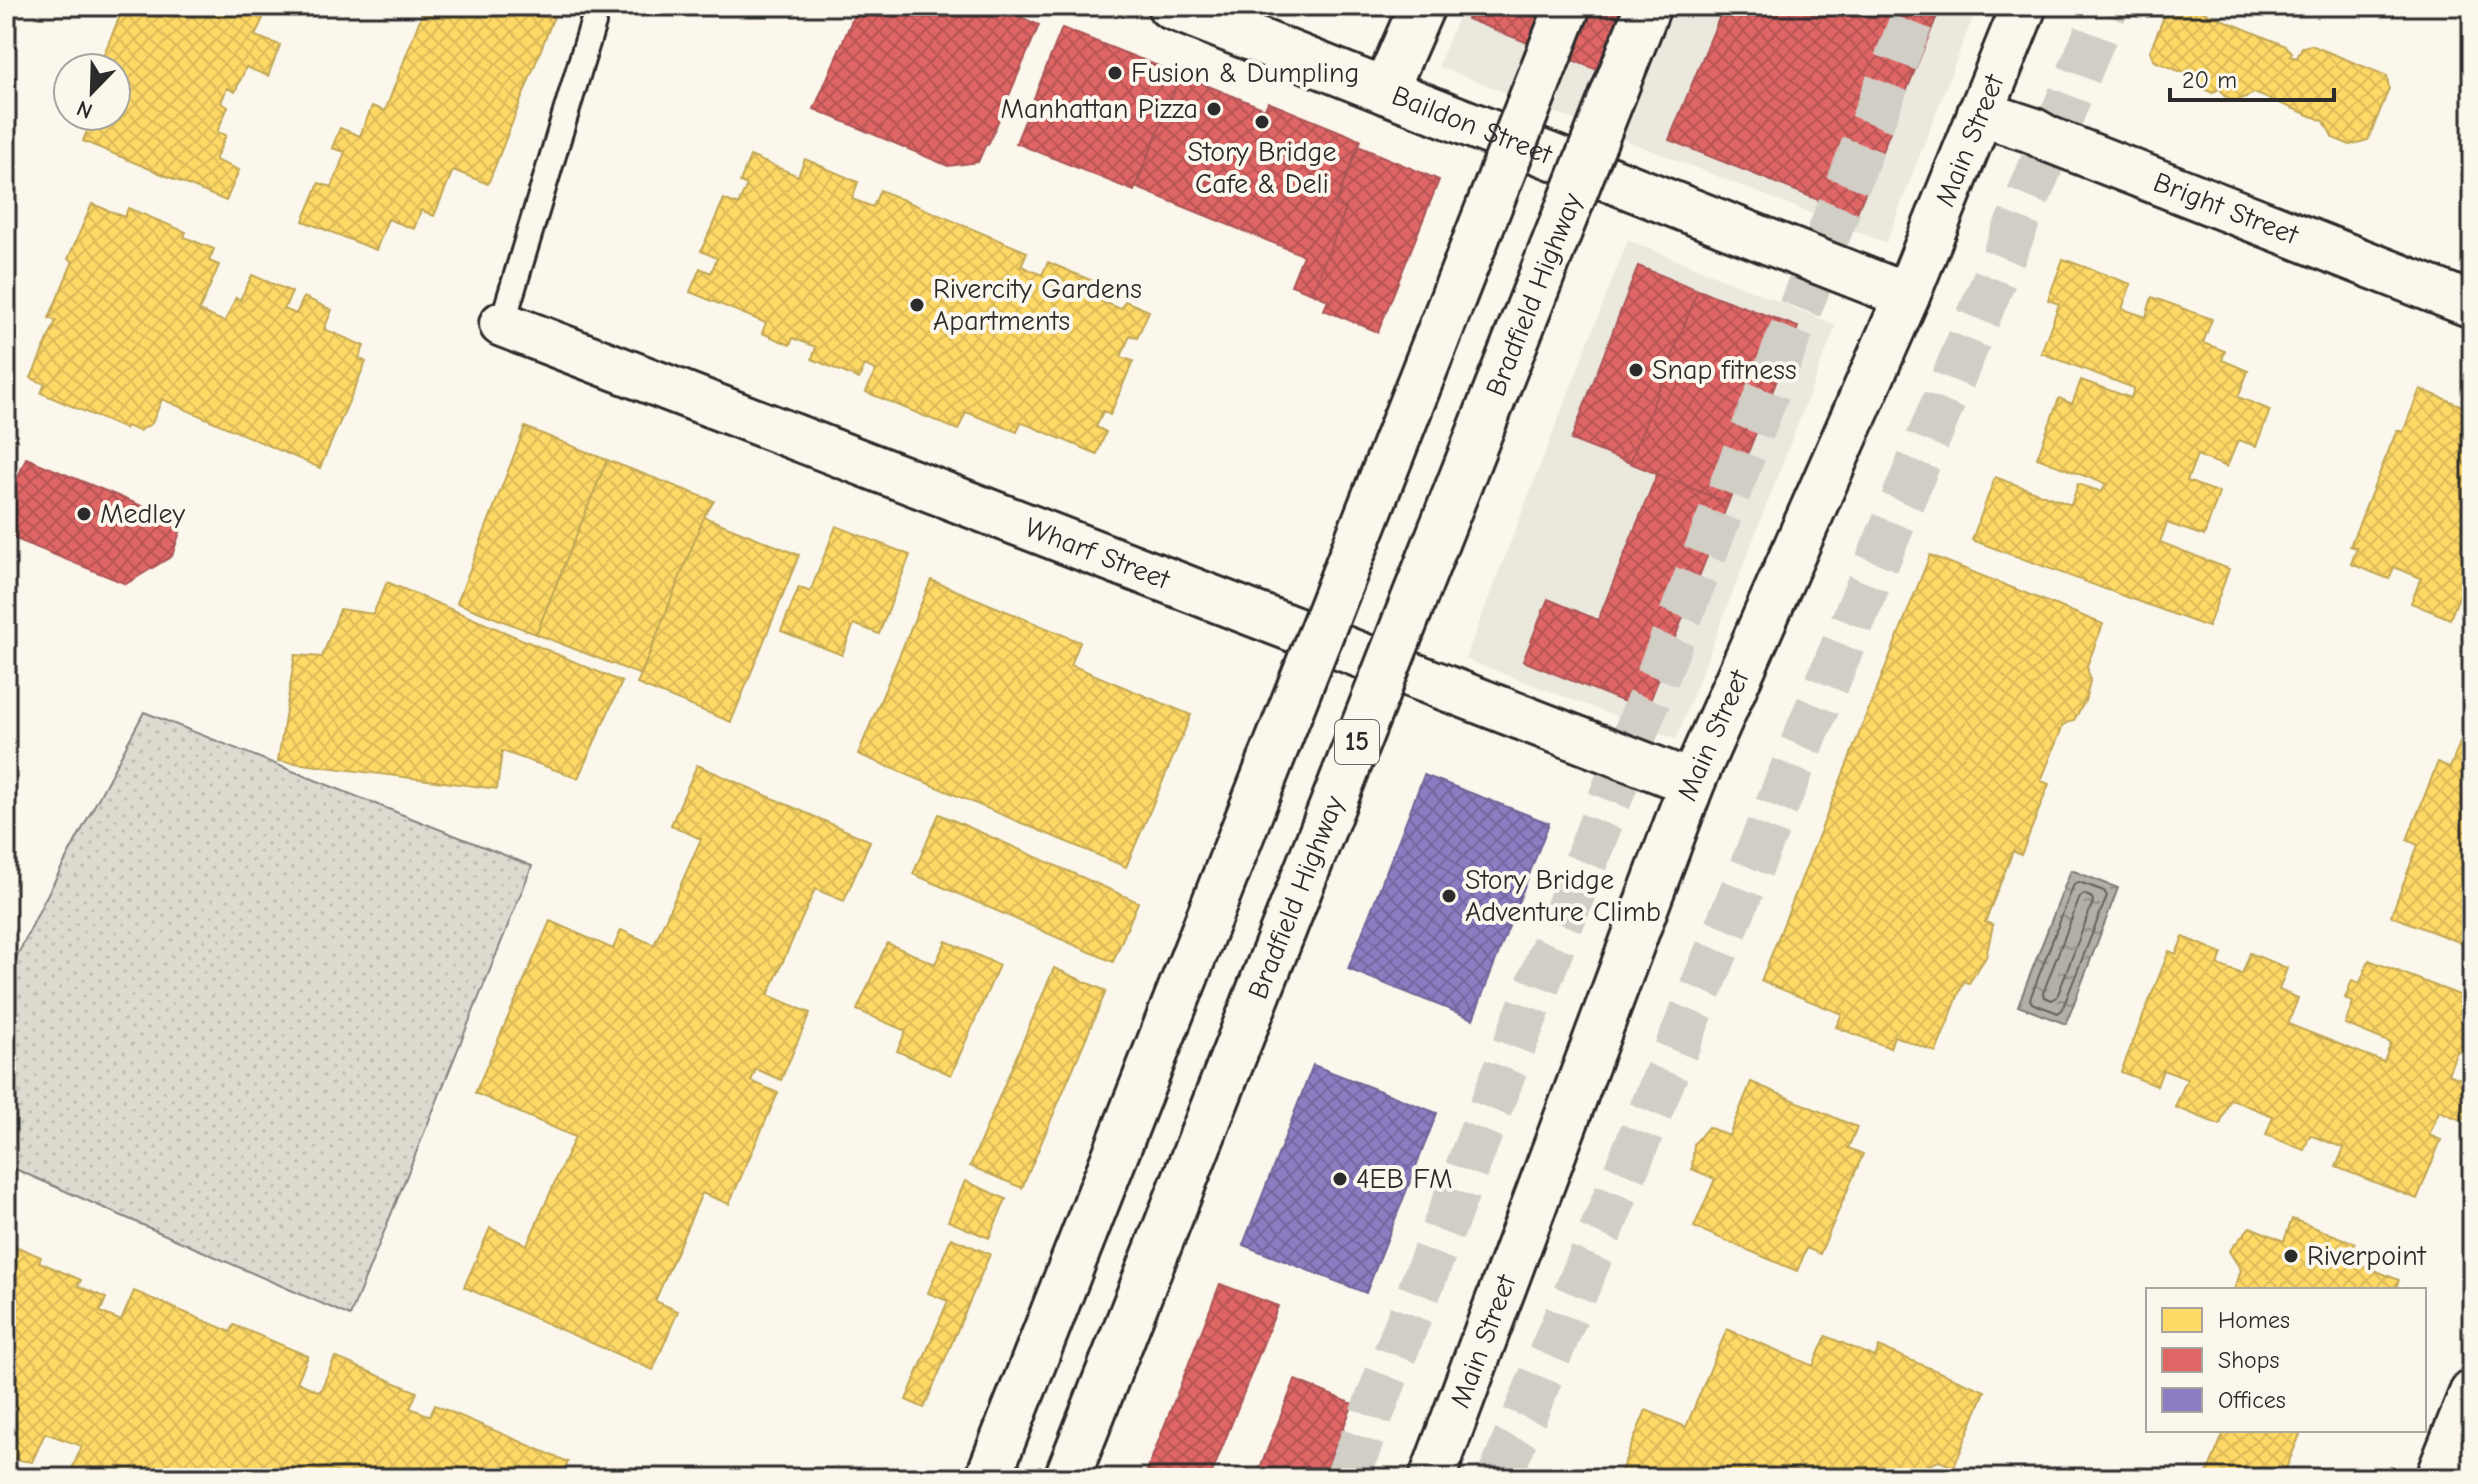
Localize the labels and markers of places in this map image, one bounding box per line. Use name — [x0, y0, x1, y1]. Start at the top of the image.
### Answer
place label: Fusion & Dumpling — [1131, 57, 1359, 89]
marker: Fusion & Dumpling — [1106, 64, 1124, 82]
place label: Manhattan Pizza — [1001, 93, 1198, 125]
marker: Manhattan Pizza — [1205, 100, 1223, 118]
marker: Story Bridge Cafe & Deli — [1253, 113, 1271, 131]
place label: Story Bridge Cafe & Deli — [1188, 136, 1337, 200]
place label: Rivercity Gardens Apartments — [933, 273, 1142, 337]
marker: Rivercity Gardens Apartments — [908, 296, 926, 314]
place label: Snap fitness — [1652, 354, 1797, 386]
marker: Snap fitness — [1627, 361, 1645, 379]
place label: Medley — [100, 498, 185, 530]
marker: Medley — [75, 505, 93, 523]
place label: Story Bridge Adventure Climb — [1465, 864, 1661, 928]
marker: Story Bridge Adventure Climb — [1440, 887, 1458, 905]
place label: 4EB FM — [1356, 1163, 1452, 1195]
marker: 4EB FM — [1331, 1170, 1349, 1188]
place label: Riverpoint — [2307, 1240, 2427, 1272]
marker: Riverpoint — [2282, 1247, 2300, 1265]

